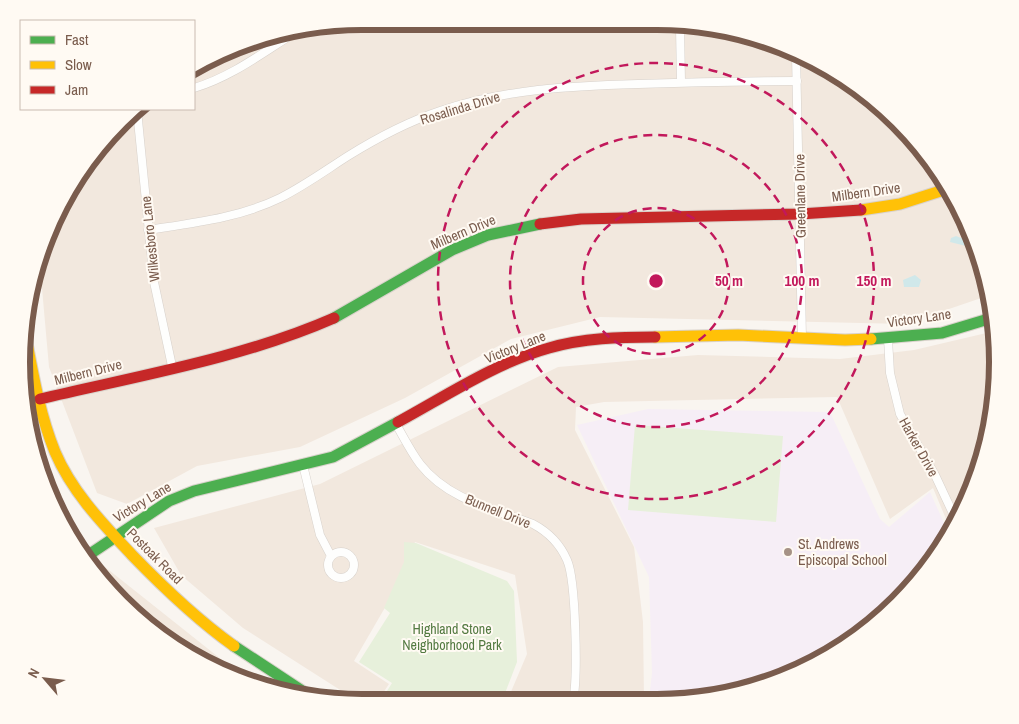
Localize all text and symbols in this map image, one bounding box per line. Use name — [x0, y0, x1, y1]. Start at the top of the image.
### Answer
legend — [20, 20, 195, 110]
text: Fast — [65, 29, 89, 50]
text: Slow — [65, 54, 92, 75]
text: Jam — [65, 79, 88, 100]
street label: Rosalinda Drive — [418, 87, 502, 129]
street label: Greenlane Drive — [790, 154, 810, 238]
street label: Milbern Drive — [831, 178, 901, 206]
street label: Wilkesboro Lane — [137, 195, 163, 283]
street label: Milbern Drive — [428, 210, 498, 254]
text: 50 m — [715, 270, 743, 291]
text: 100 m — [785, 270, 819, 291]
text: 150 m — [857, 270, 891, 291]
centre of rings — [647, 272, 665, 290]
street label: Victory Lane — [886, 305, 952, 331]
street label: Victory Lane — [482, 327, 548, 367]
street label: Milbern Drive — [52, 355, 124, 389]
street label: Harker Drive — [895, 414, 943, 480]
street label: Victory Lane — [110, 478, 174, 526]
street label: Bunnell Drive — [463, 490, 533, 532]
street label: Postoak Road — [123, 524, 187, 588]
place label: St. Andrews Episcopal School — [798, 535, 887, 569]
marker: St. Andrews Episcopal School — [782, 546, 794, 558]
park label: Highland Stone Neighborhood Park — [402, 620, 502, 654]
north arrow — [20, 654, 70, 704]
text: N — [24, 665, 43, 681]

